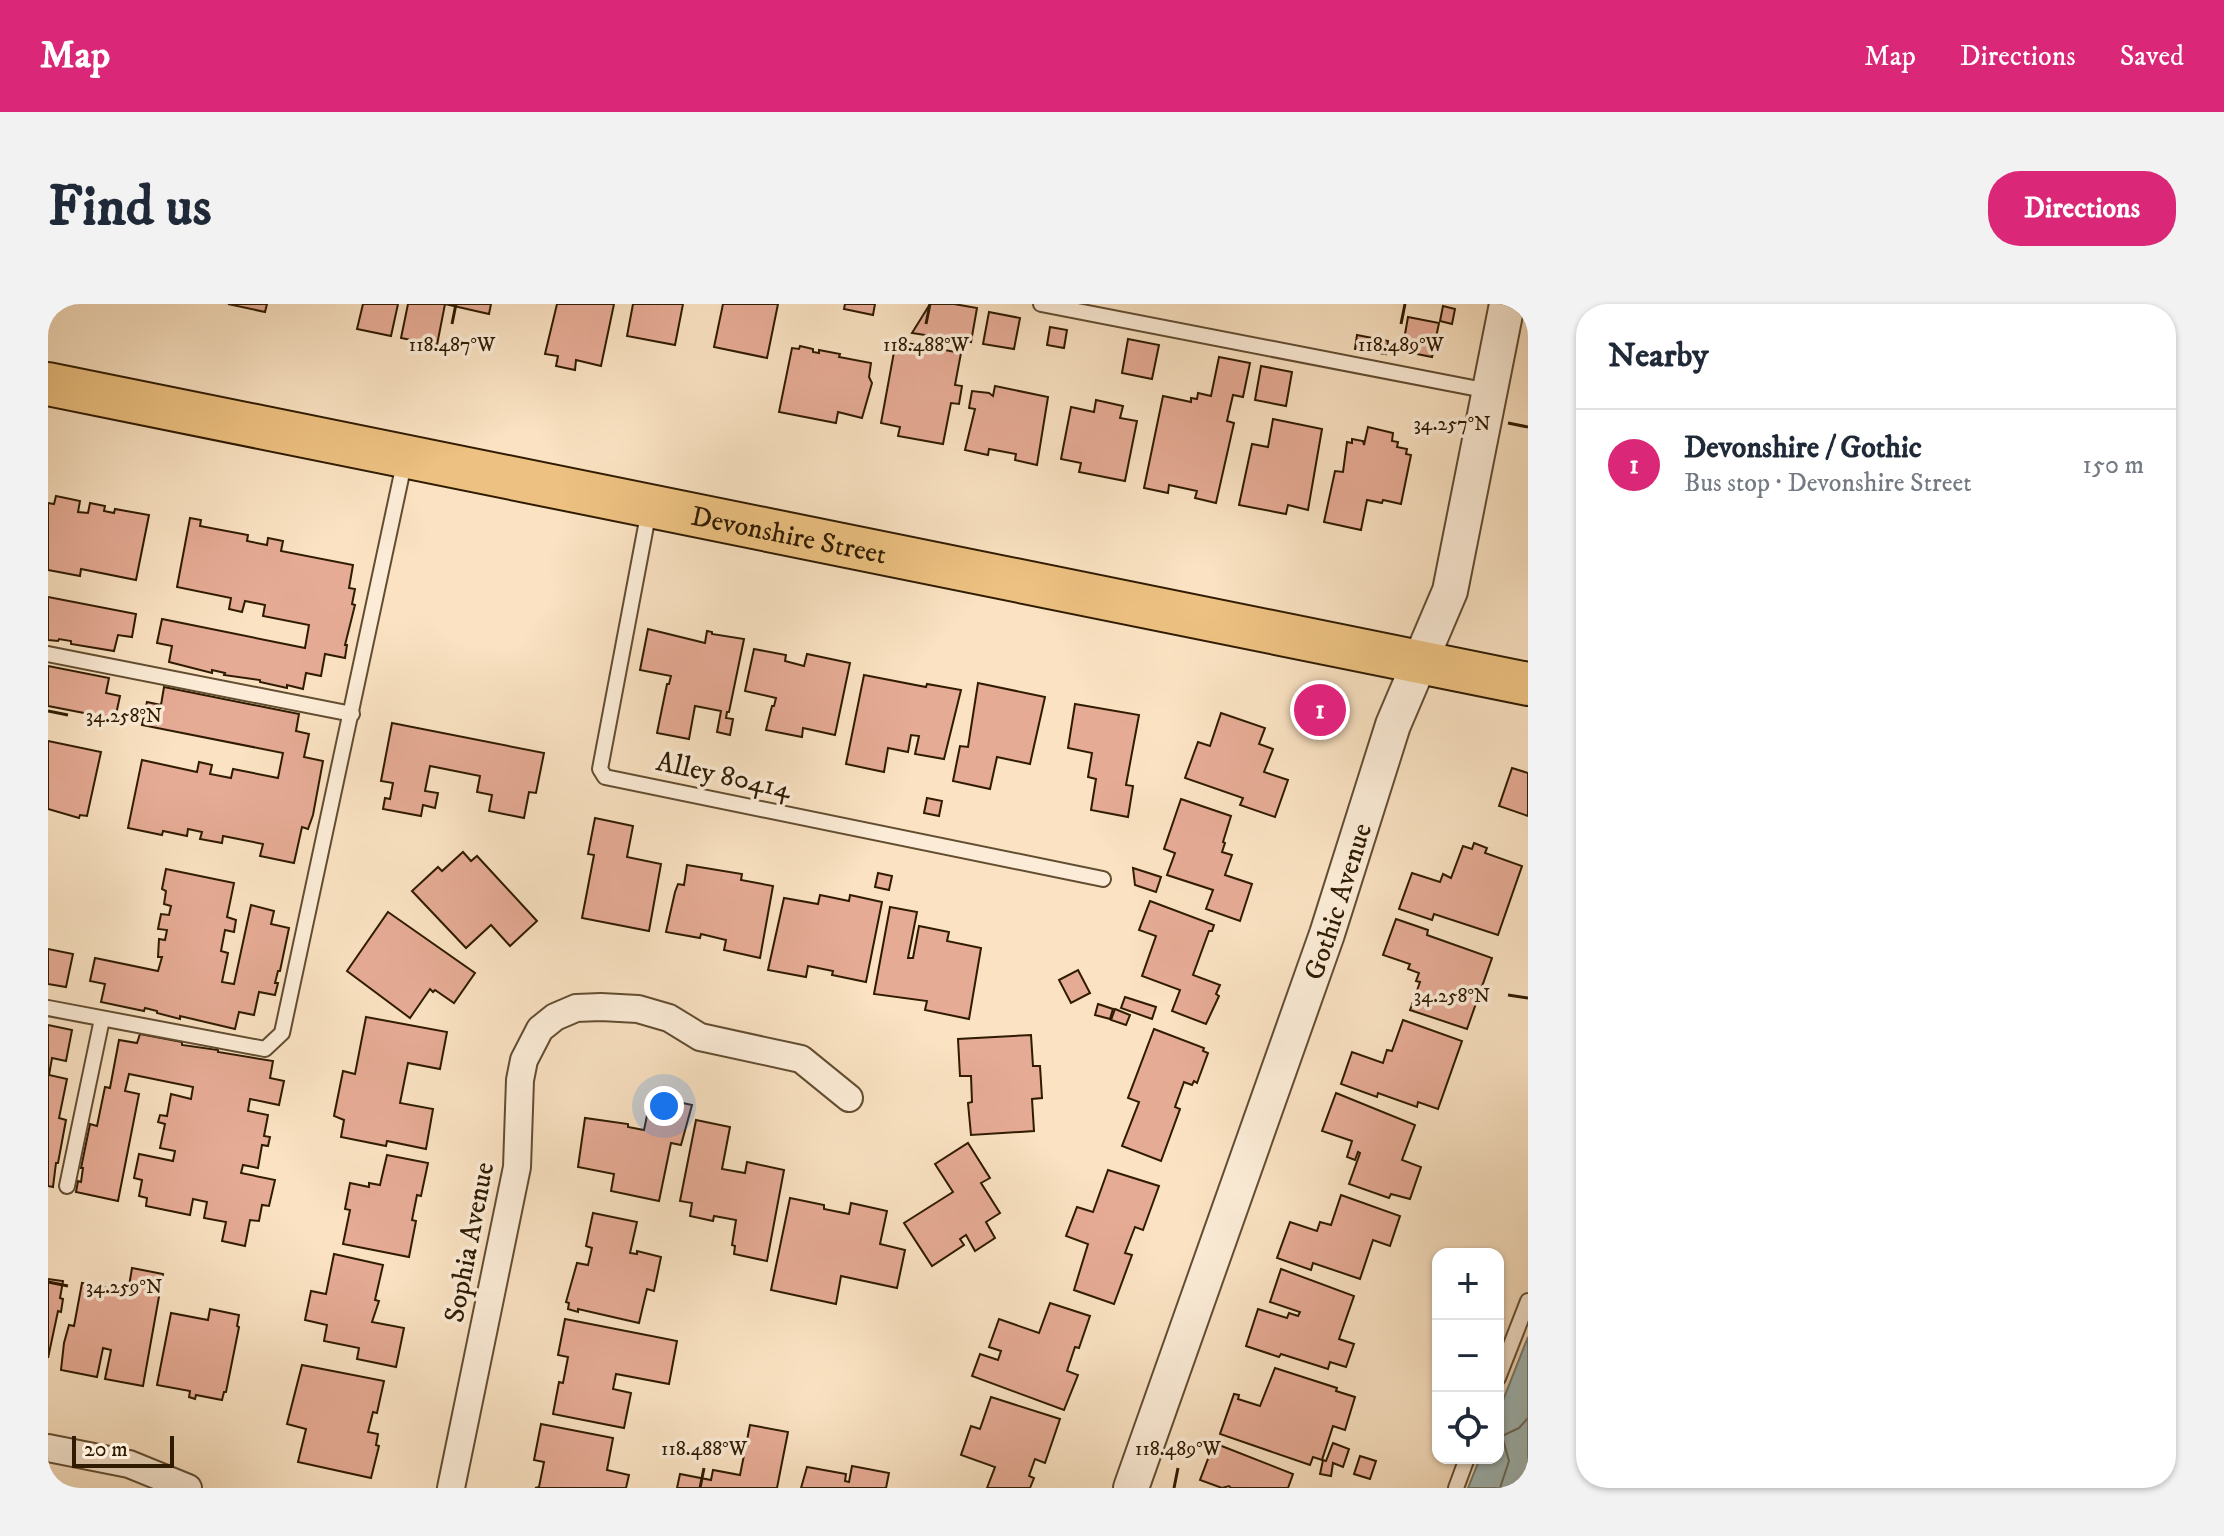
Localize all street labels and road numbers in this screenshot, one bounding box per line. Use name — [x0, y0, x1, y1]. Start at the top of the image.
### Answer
street label: Devonshire Street — [688, 499, 889, 573]
street label: Alley 80414 — [653, 744, 795, 807]
street label: Gothic Avenue — [1296, 819, 1380, 985]
street label: Sophia Avenue — [437, 1159, 502, 1326]

